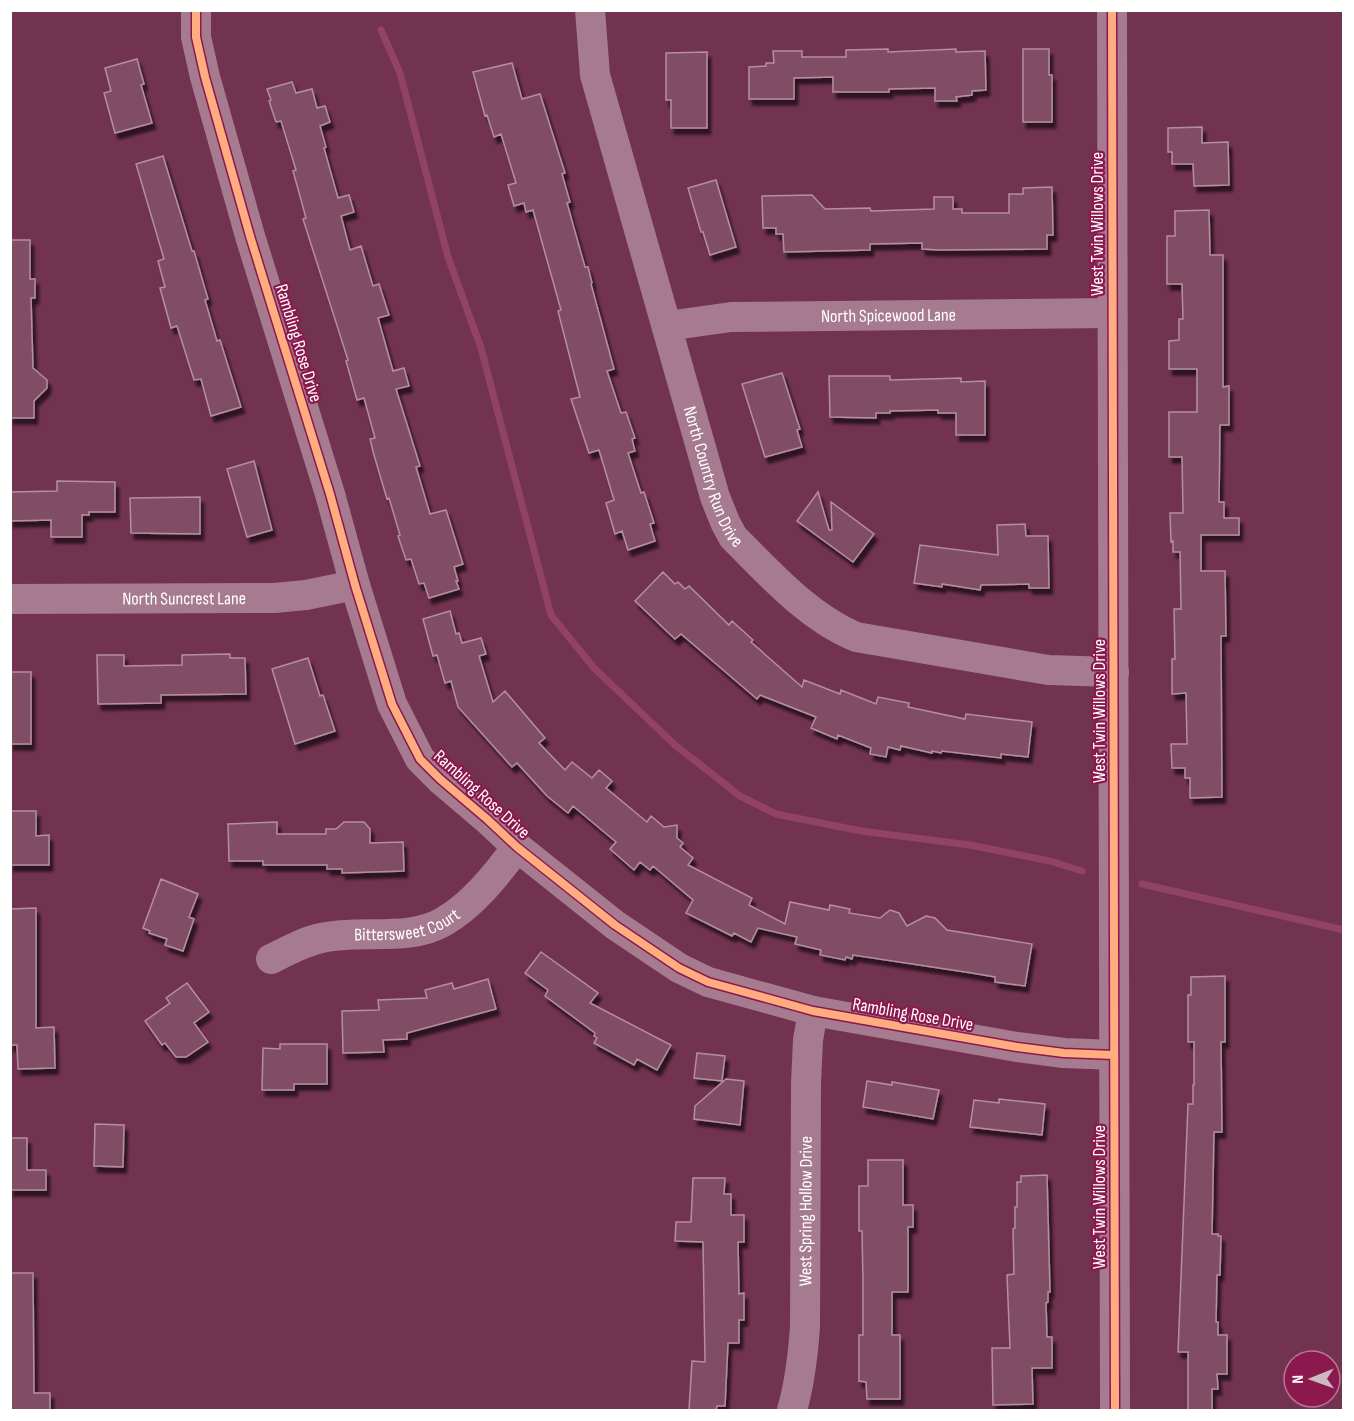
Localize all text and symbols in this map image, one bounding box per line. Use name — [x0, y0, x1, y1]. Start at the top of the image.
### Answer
street label: West Twin Willows Drive — [1087, 152, 1108, 296]
street label: Rambling Rose Drive — [271, 282, 326, 405]
street label: North Spicewood Lane — [821, 305, 956, 327]
street label: North Country Run Drive — [679, 404, 747, 552]
street label: North Suncrest Lane — [122, 588, 246, 610]
street label: West Twin Willows Drive — [1089, 639, 1110, 783]
street label: Rambling Rose Drive — [429, 746, 534, 843]
street label: Bittersweet Court — [354, 904, 465, 945]
street label: Rambling Rose Drive — [851, 994, 975, 1035]
street label: West Twin Willows Drive — [1089, 1125, 1110, 1269]
street label: West Spring Hollow Drive — [795, 1136, 817, 1286]
north arrow — [1282, 1349, 1342, 1409]
text: N — [1289, 1375, 1308, 1384]

